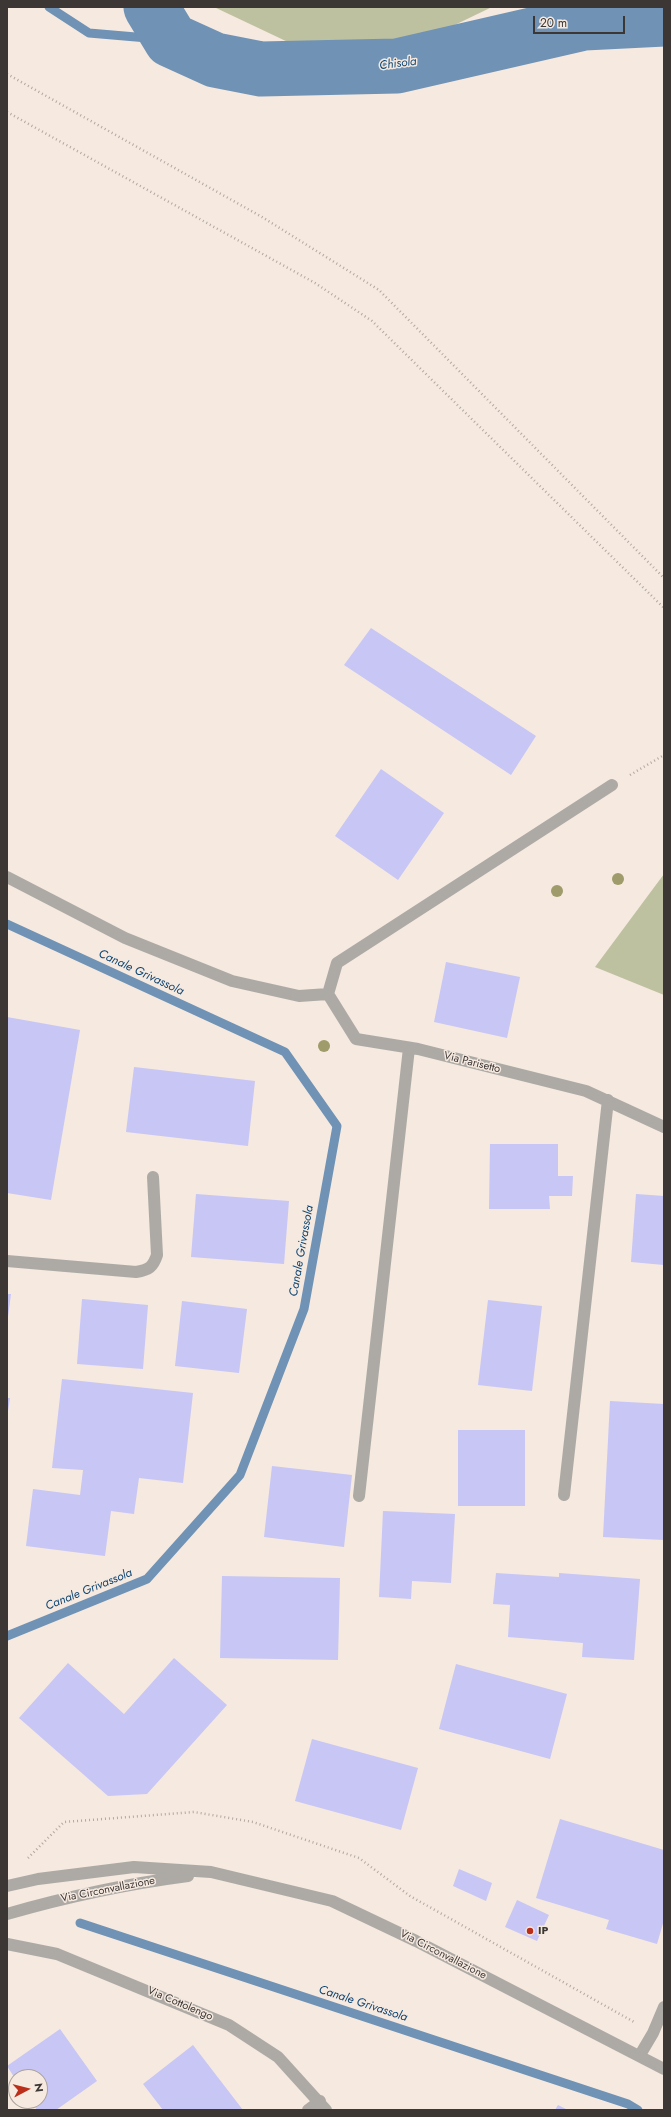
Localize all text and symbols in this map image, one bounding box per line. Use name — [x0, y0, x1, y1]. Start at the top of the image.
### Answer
scale bar — [535, 8, 627, 34]
text: 20 m — [540, 14, 567, 32]
water label: Chisola — [379, 55, 417, 73]
water label: Canale Grivassola — [96, 947, 186, 999]
street label: Via Parisetto — [442, 1050, 502, 1076]
water label: Canale Grivassola — [287, 1204, 317, 1298]
water label: Canale Grivassola — [43, 1566, 135, 1614]
street label: Via Circonvallazione — [60, 1874, 156, 1906]
place label: IP — [538, 1924, 548, 1938]
marker: IP — [525, 1926, 535, 1936]
street label: Via Circonvallazione — [397, 1927, 489, 1983]
water label: Canale Grivassola — [317, 1983, 409, 2025]
street label: Via Cottolengo — [145, 1984, 215, 2024]
north arrow — [8, 2069, 48, 2109]
text: N — [30, 2082, 47, 2093]

